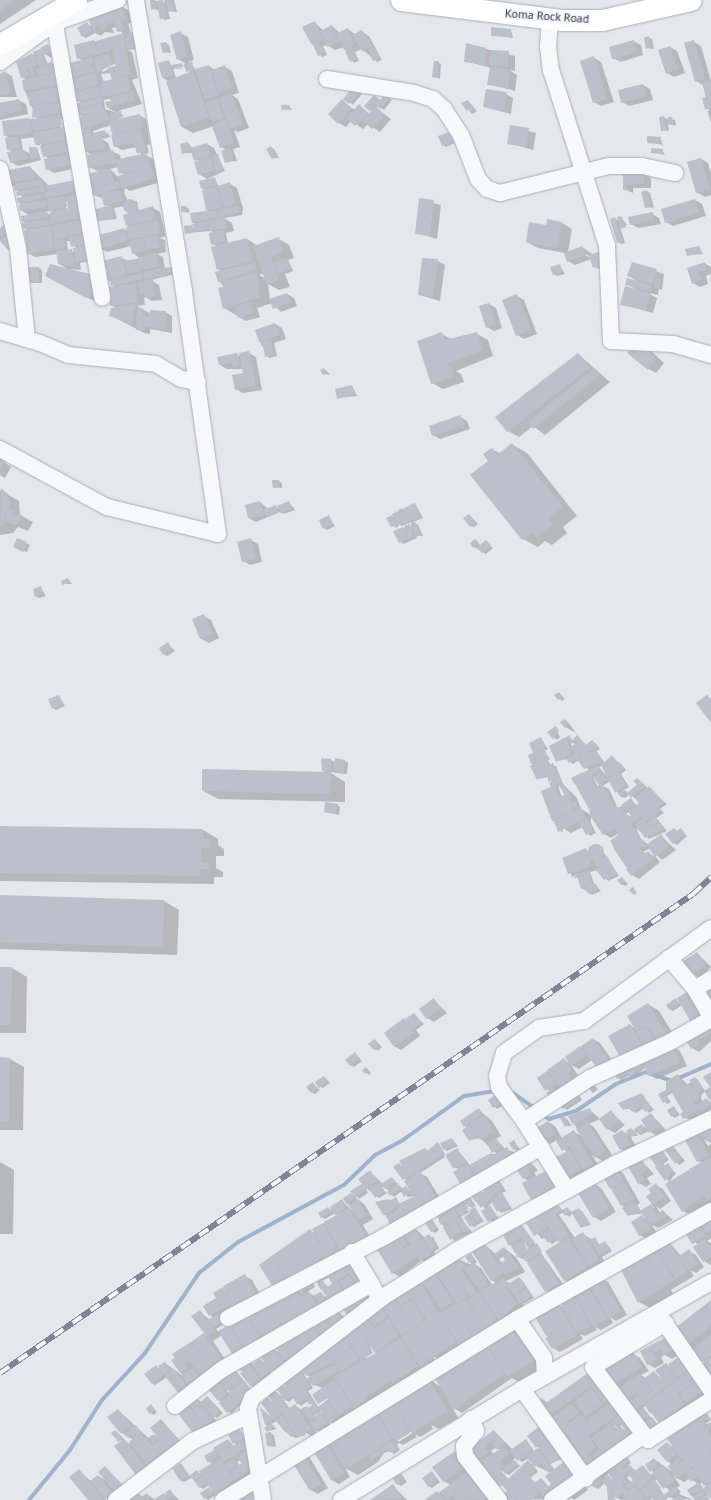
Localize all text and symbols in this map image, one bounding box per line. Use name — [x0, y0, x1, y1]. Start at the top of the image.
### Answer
street label: Koma Rock Road — [504, 6, 590, 26]

